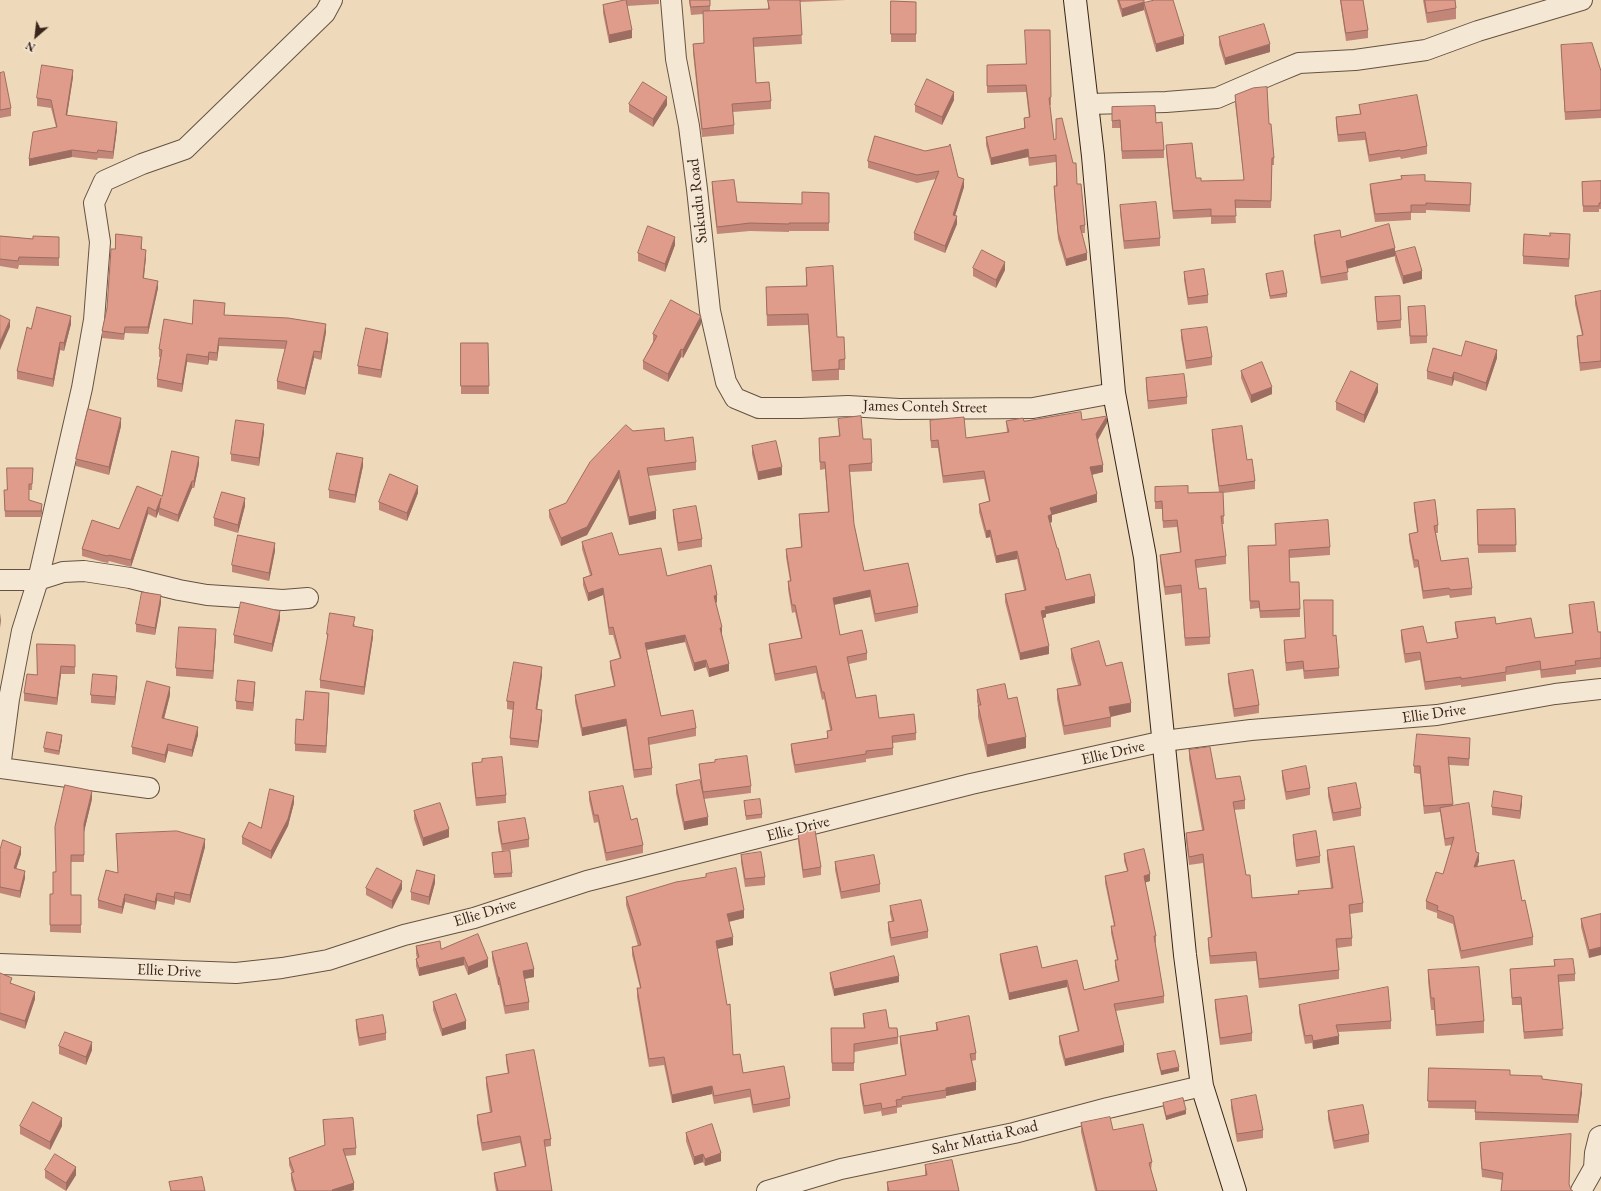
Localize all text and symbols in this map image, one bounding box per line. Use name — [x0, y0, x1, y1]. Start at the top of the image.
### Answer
north arrow — [16, 16, 56, 56]
text: N — [23, 38, 38, 55]
street label: Sukudu Road — [684, 158, 712, 244]
street label: James Conteh Street — [863, 396, 987, 418]
street label: Ellie Drive — [1401, 700, 1467, 728]
street label: Ellie Drive — [1080, 736, 1146, 770]
street label: Ellie Drive — [765, 812, 831, 846]
street label: Ellie Drive — [451, 894, 519, 932]
street label: Ellie Drive — [137, 960, 201, 982]
street label: Sahr Mattia Road — [930, 1116, 1040, 1160]

